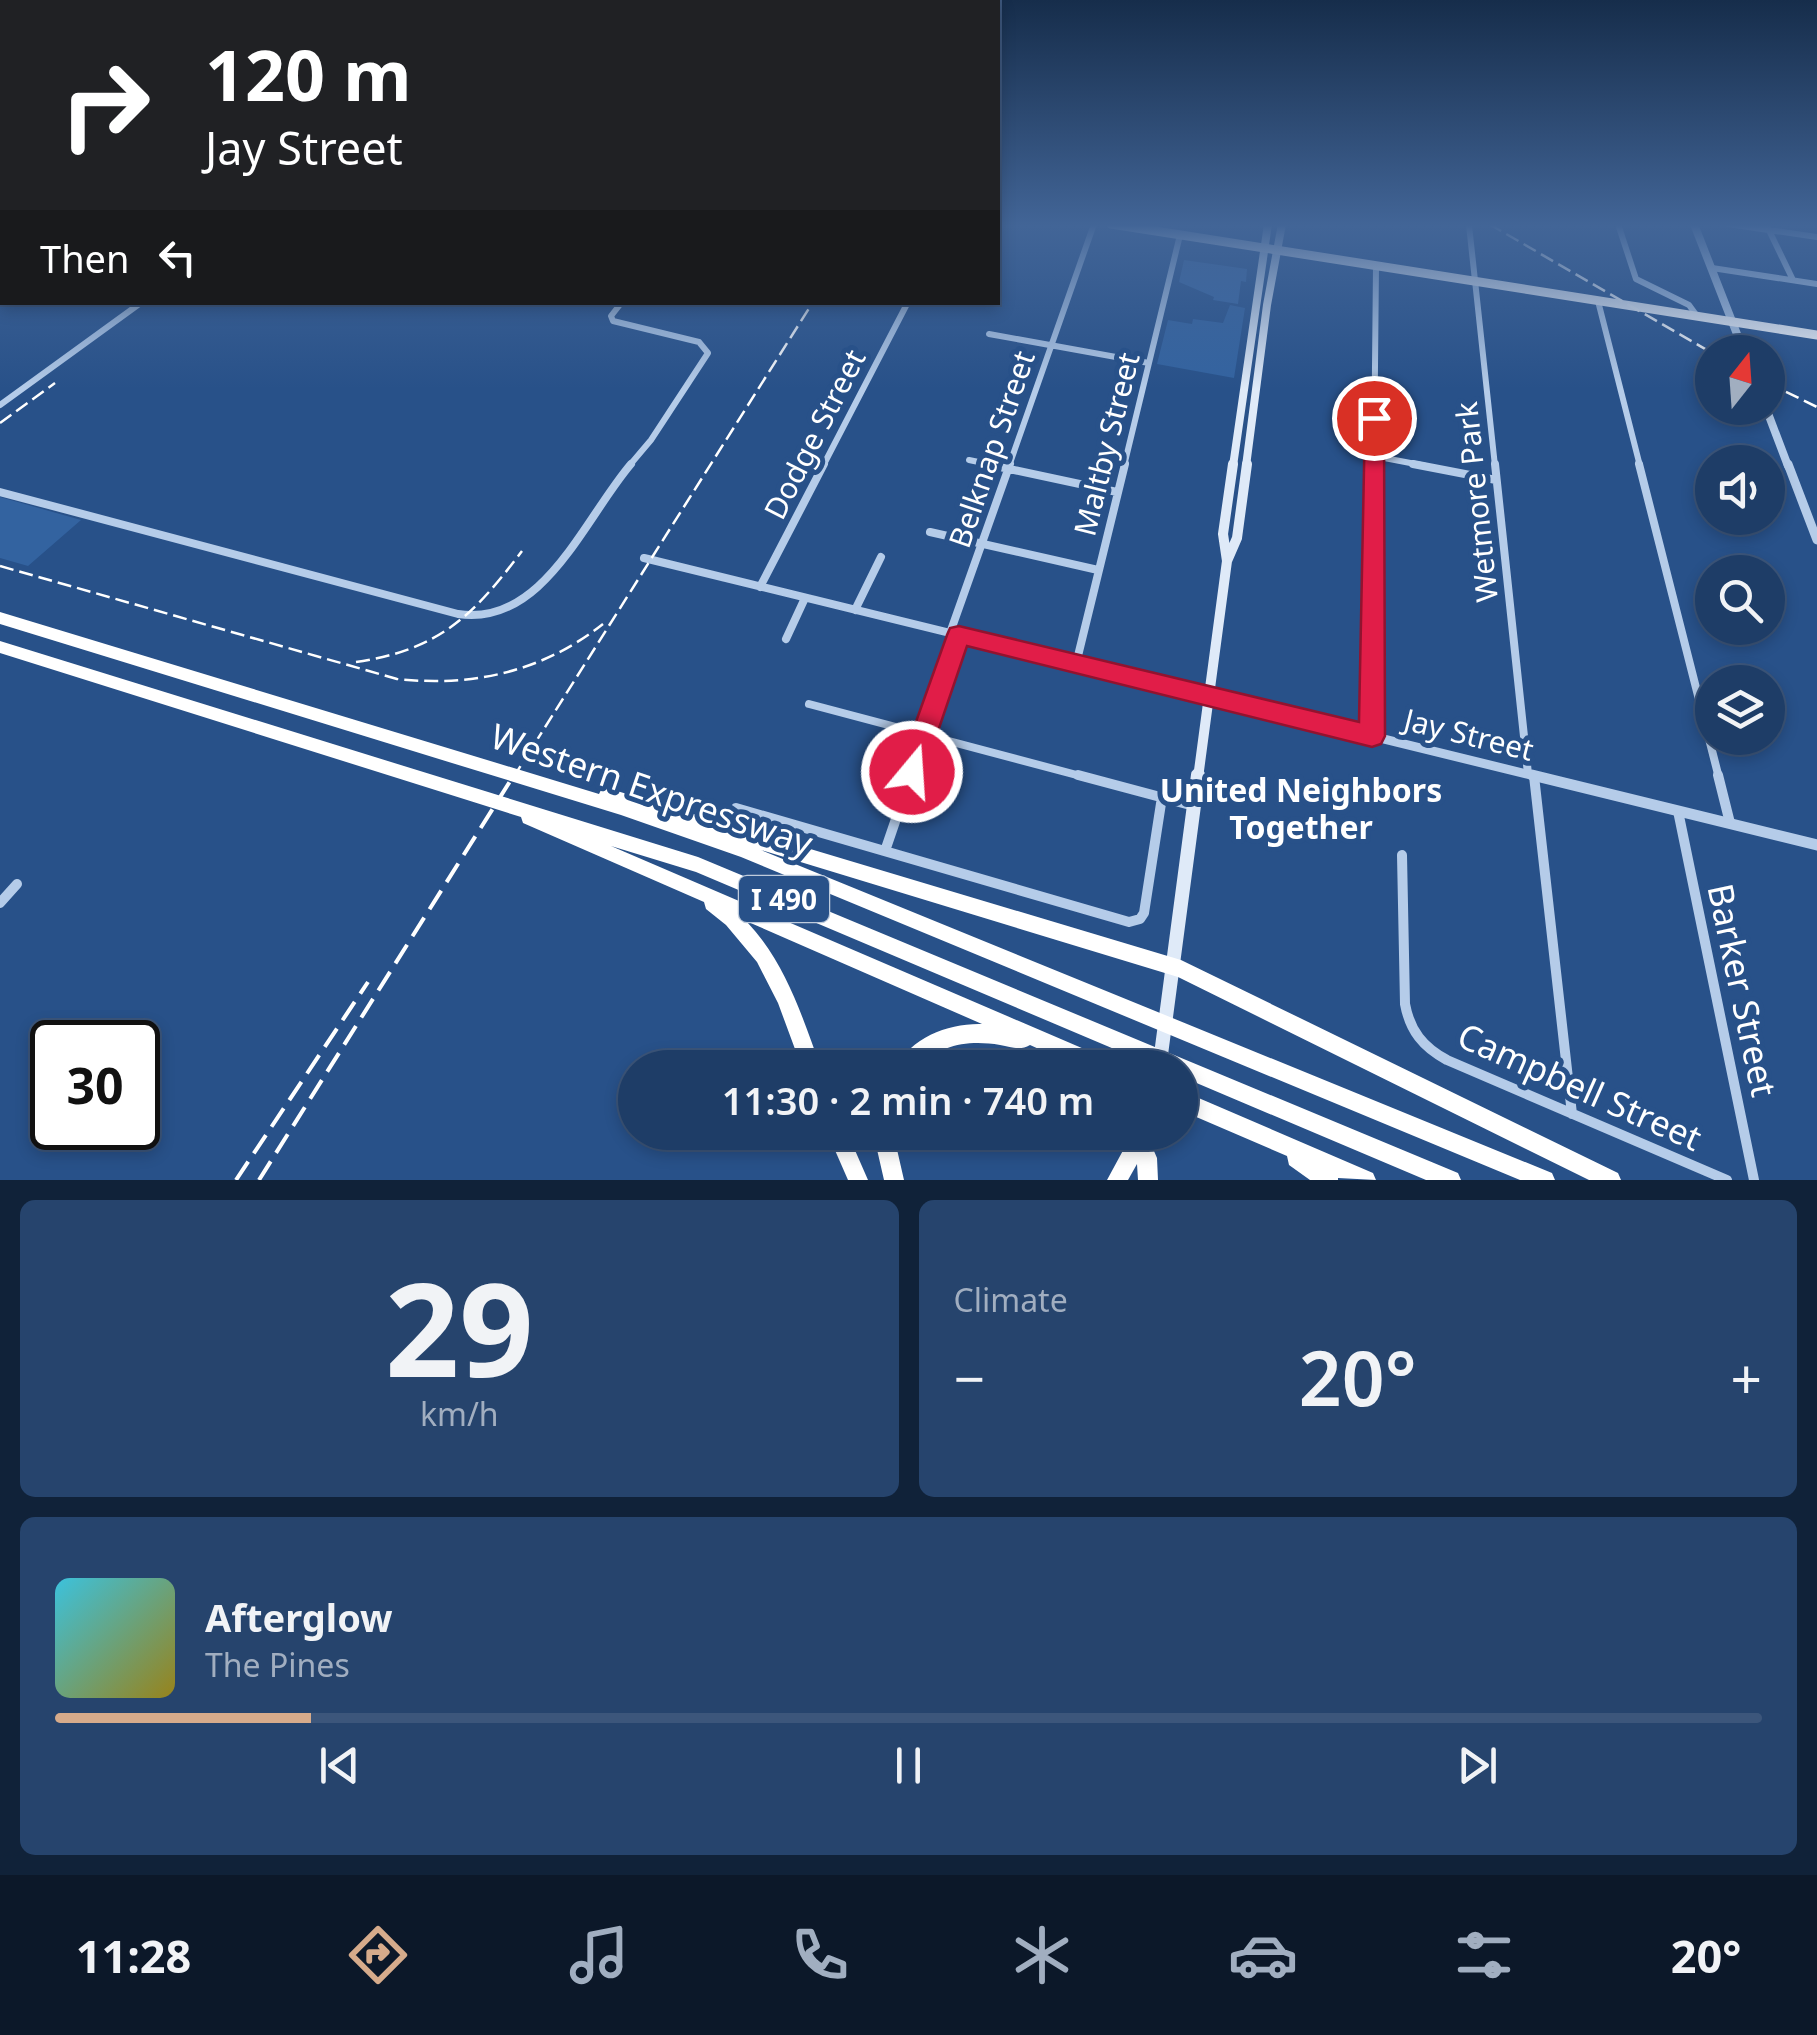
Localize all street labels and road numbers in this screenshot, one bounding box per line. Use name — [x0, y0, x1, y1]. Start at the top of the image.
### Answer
street label: Dodge Street — [754, 342, 874, 526]
street label: Belknap Street — [938, 345, 1044, 553]
street label: Maltby Street — [1063, 348, 1149, 540]
street label: Wetmore Park — [1445, 400, 1507, 604]
street label: Jay Street — [1397, 697, 1538, 770]
street label: Western Expressway — [485, 712, 819, 866]
road number: I 490 — [739, 876, 829, 922]
street label: Barker Street — [1698, 879, 1788, 1101]
street label: Campbell Street — [1451, 1011, 1709, 1161]

